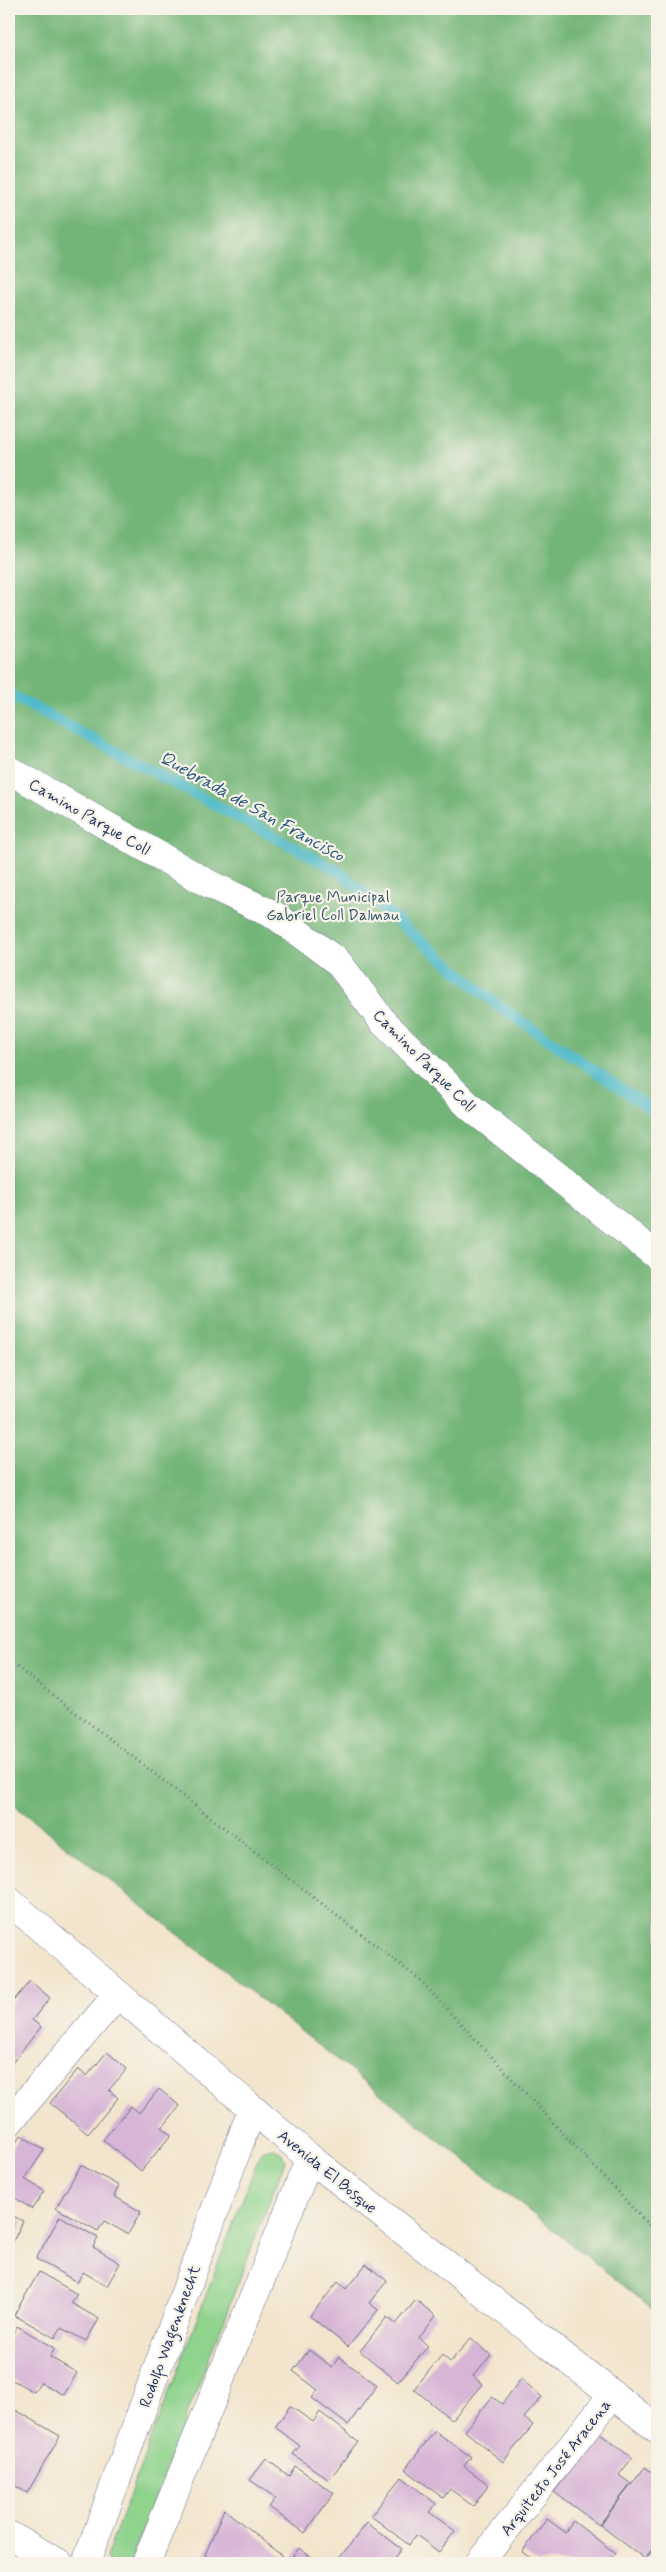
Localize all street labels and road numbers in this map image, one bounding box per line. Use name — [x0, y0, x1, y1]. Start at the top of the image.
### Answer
street label: Camino Parque Coll — [25, 774, 154, 861]
street label: Camino Parque Coll — [368, 1005, 480, 1117]
street label: Avenida El Bosque — [273, 2126, 381, 2219]
street label: Rodolfo Wagenknecht — [135, 2262, 208, 2411]
street label: Arquitecto José Aracena — [496, 2395, 616, 2541]

